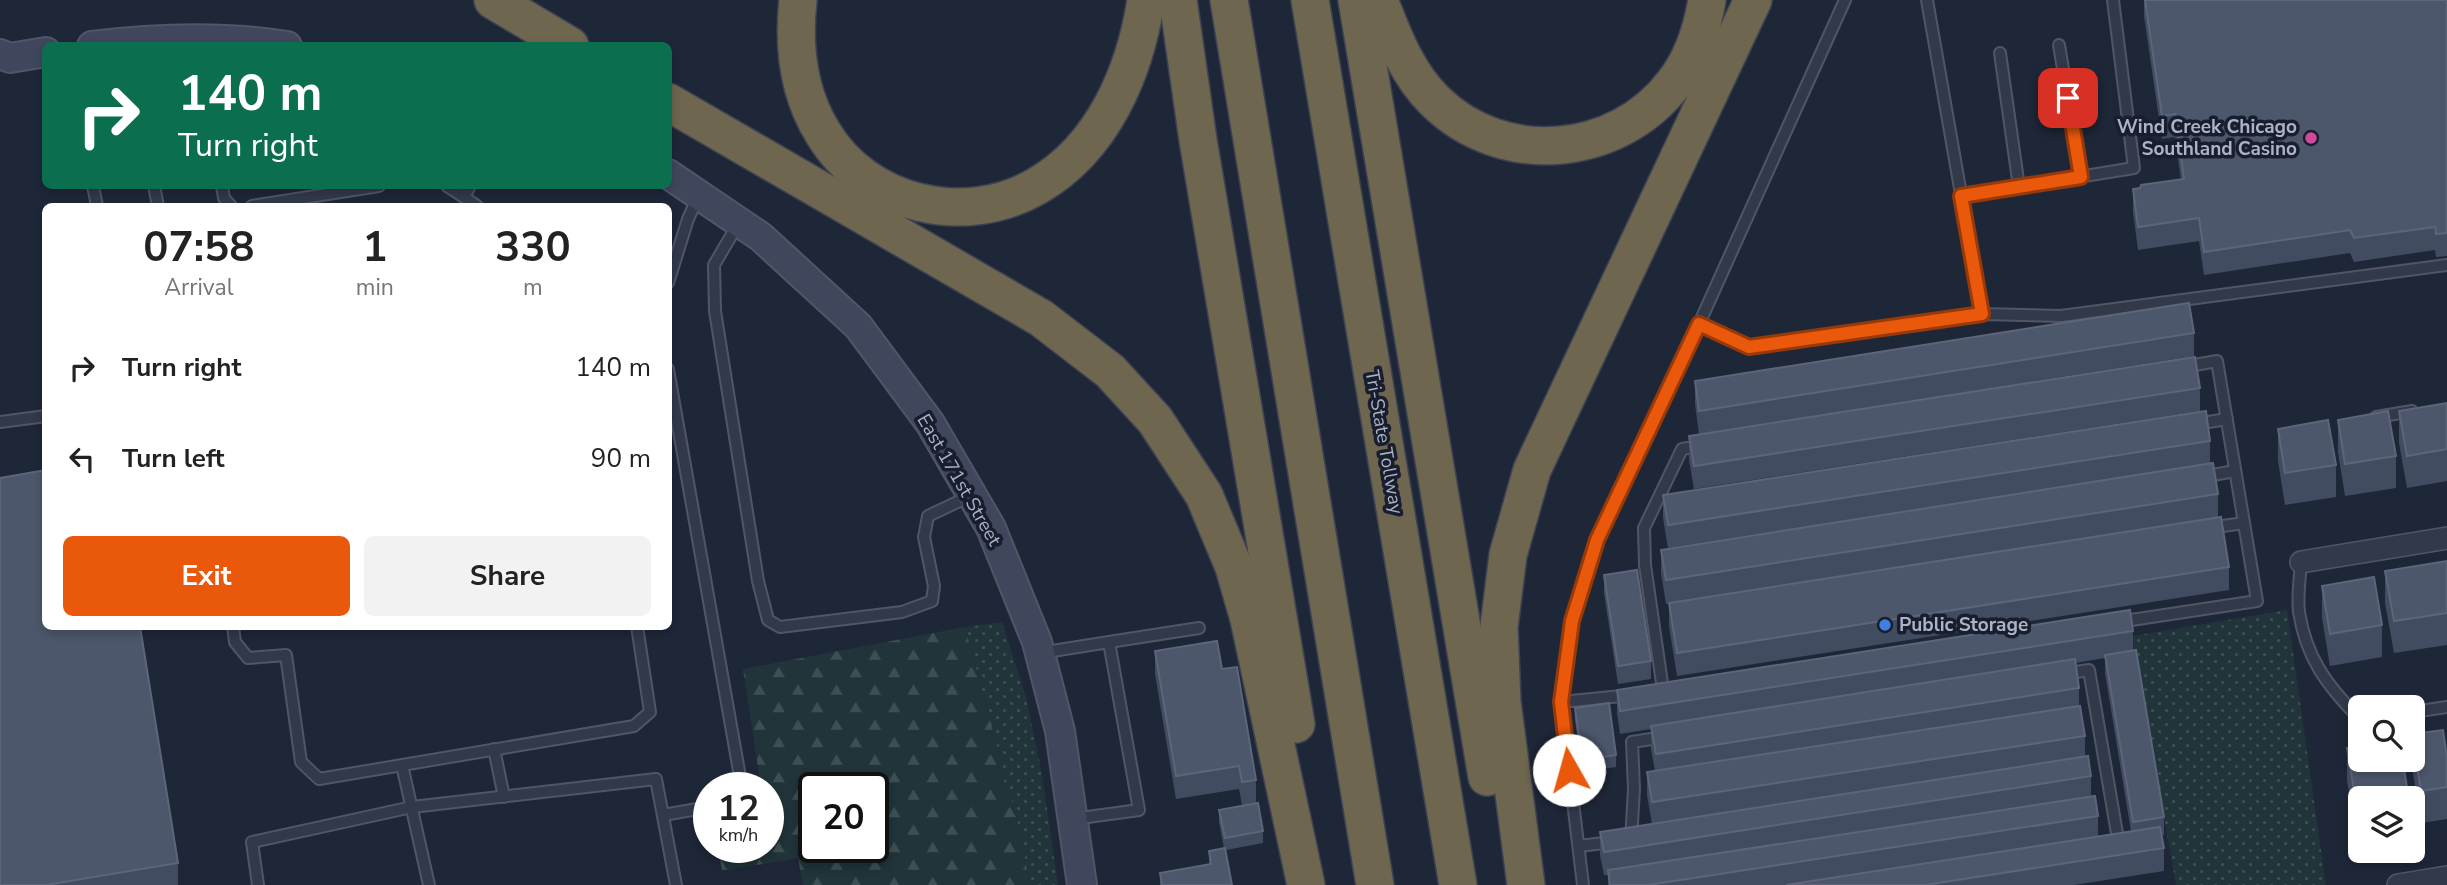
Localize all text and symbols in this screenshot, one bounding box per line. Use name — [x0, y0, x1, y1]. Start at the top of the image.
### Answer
text: 140 m — [178, 60, 322, 127]
pin — [2038, 68, 2098, 128]
icon: right — [63, 70, 154, 161]
icon: arrive — [2049, 79, 2087, 117]
place label: Wind Creek Chicago Southland Casino — [2117, 114, 2297, 162]
text: Turn right — [178, 124, 318, 167]
marker: Wind Creek Chicago Southland Casino — [2303, 130, 2319, 146]
text: 07:58 — [143, 219, 254, 276]
text: 1 — [362, 219, 387, 276]
text: 330 — [495, 219, 571, 276]
text: Arrival — [164, 272, 233, 303]
text: min — [356, 272, 394, 303]
text: m — [523, 272, 543, 303]
icon: right — [63, 349, 101, 387]
text: Turn right — [122, 350, 241, 385]
text: 140 m — [575, 350, 651, 385]
street label: Tri-State Tollway — [1359, 368, 1410, 516]
street label: East 171st Street — [911, 409, 1007, 551]
icon: left — [63, 440, 101, 478]
text: Turn left — [122, 441, 225, 476]
text: 90 m — [591, 441, 651, 476]
button: Exit — [63, 536, 350, 616]
button: Share — [364, 536, 651, 616]
place label: Public Storage — [1899, 612, 2028, 638]
marker: Public Storage — [1877, 617, 1893, 633]
map controls — [2348, 695, 2425, 863]
button: search — [2348, 695, 2425, 772]
position arrow — [1532, 733, 1606, 807]
speed limit sign: 20 — [798, 772, 889, 863]
text: 12 — [717, 785, 760, 832]
button: layers — [2348, 786, 2425, 863]
text: km/h — [719, 823, 758, 847]

